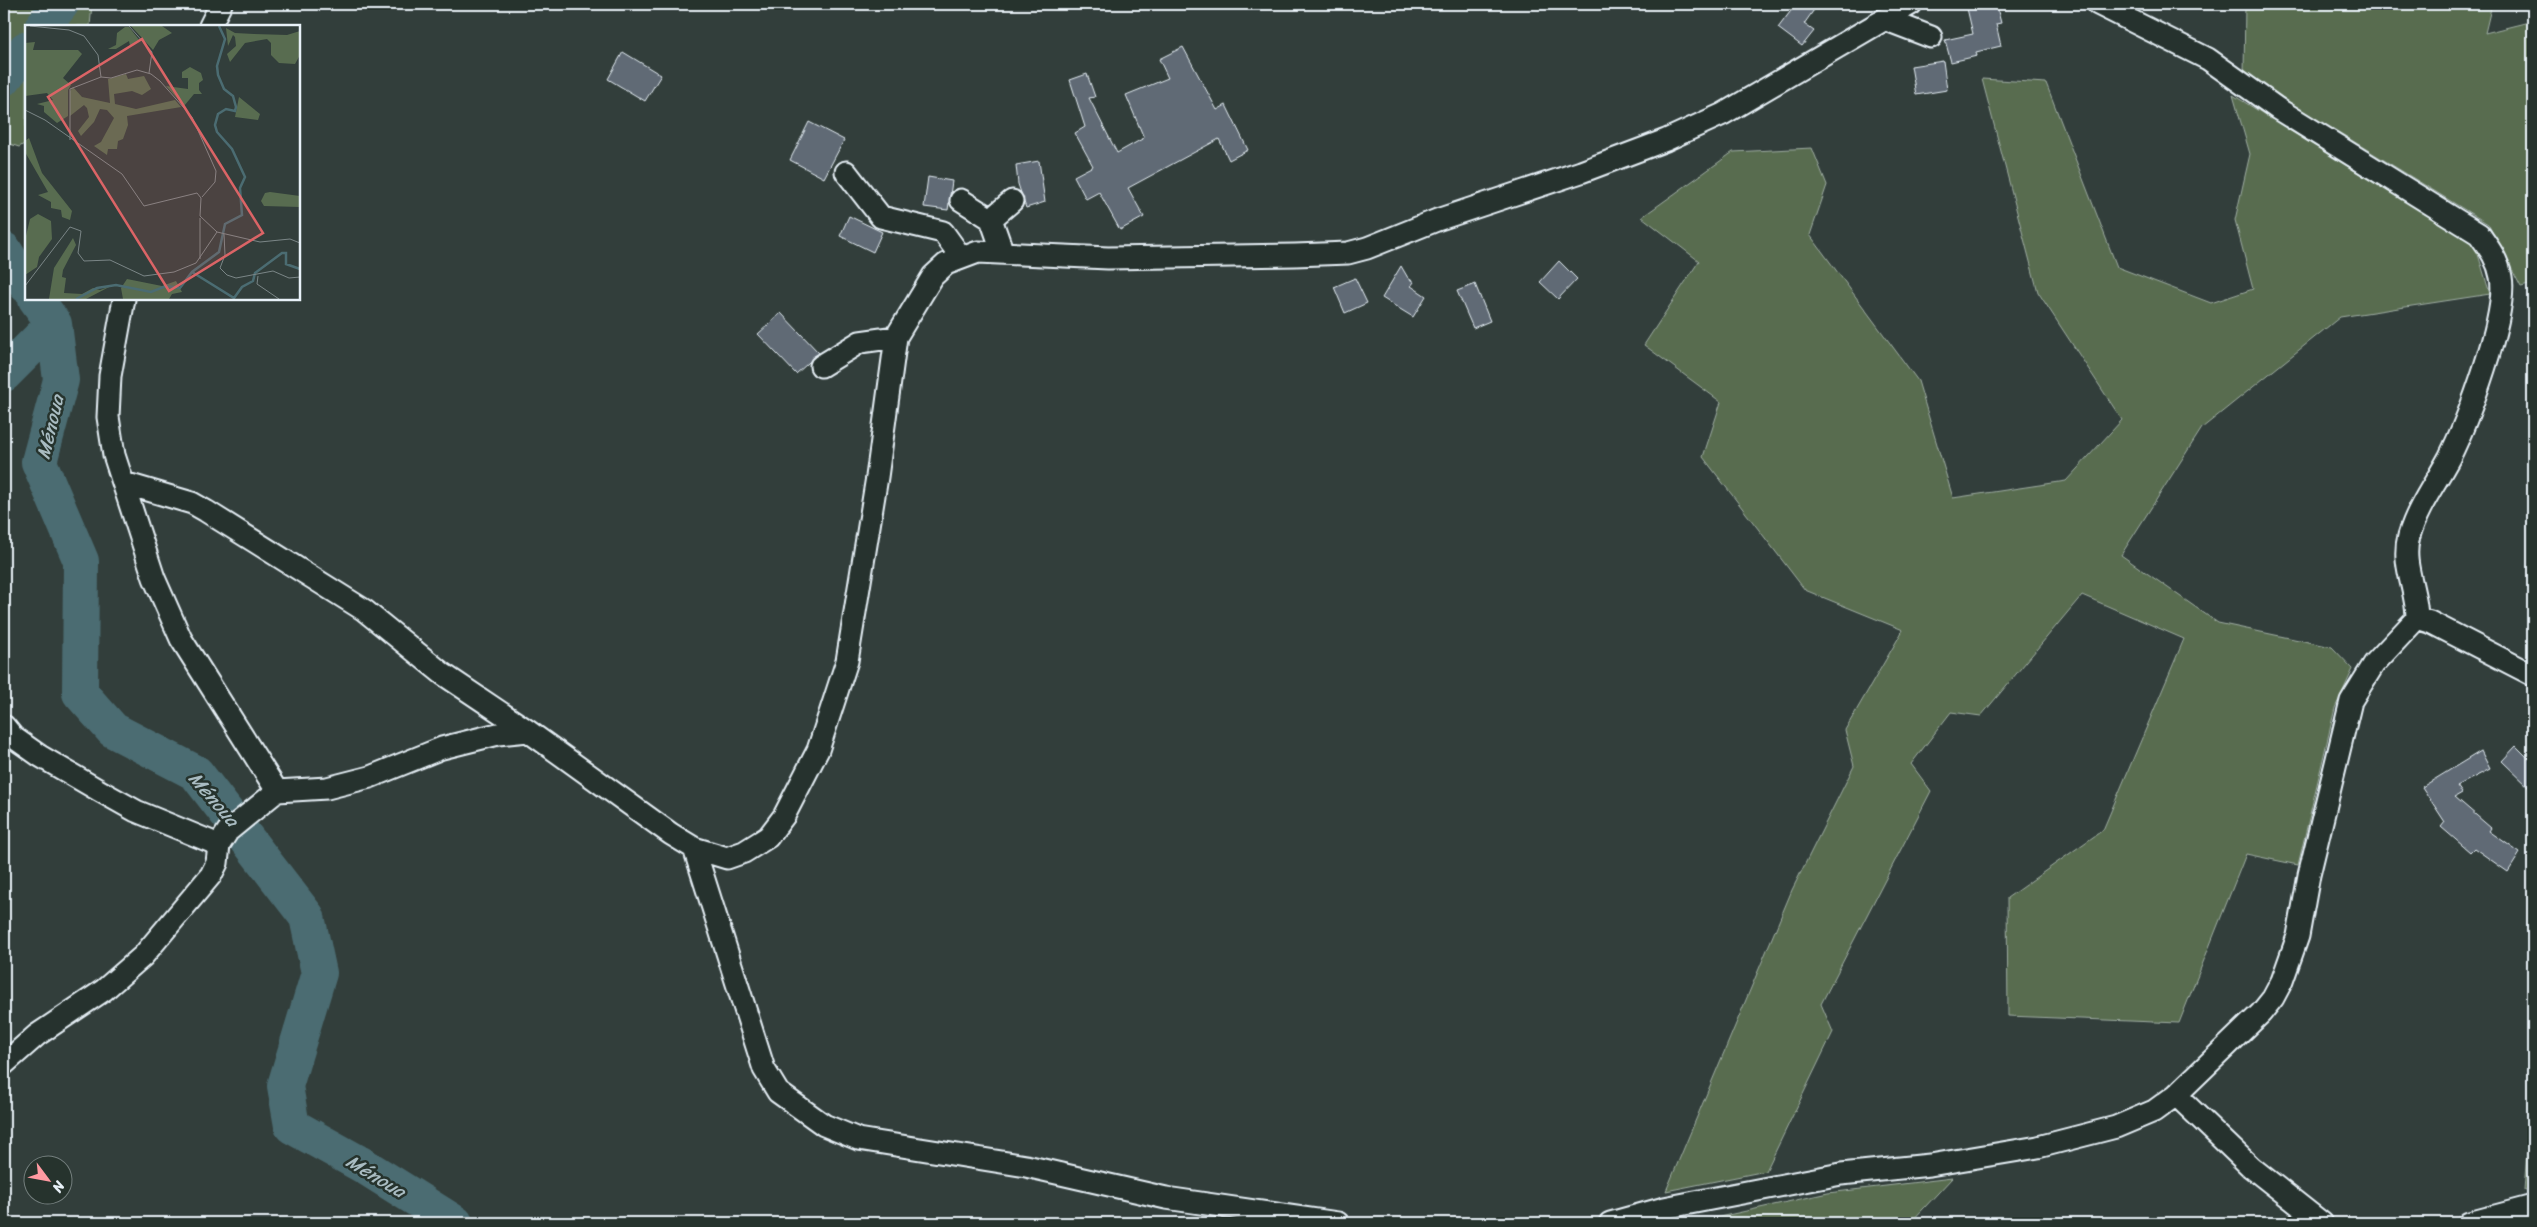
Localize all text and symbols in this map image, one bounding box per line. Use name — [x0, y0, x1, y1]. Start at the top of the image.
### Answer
inset map — [25, 25, 300, 300]
water label: Ménoua — [27, 390, 74, 462]
water label: Ménoua — [180, 764, 249, 835]
water label: Ménoua — [340, 1145, 414, 1208]
north arrow — [22, 1154, 72, 1204]
text: N — [45, 1175, 72, 1198]

